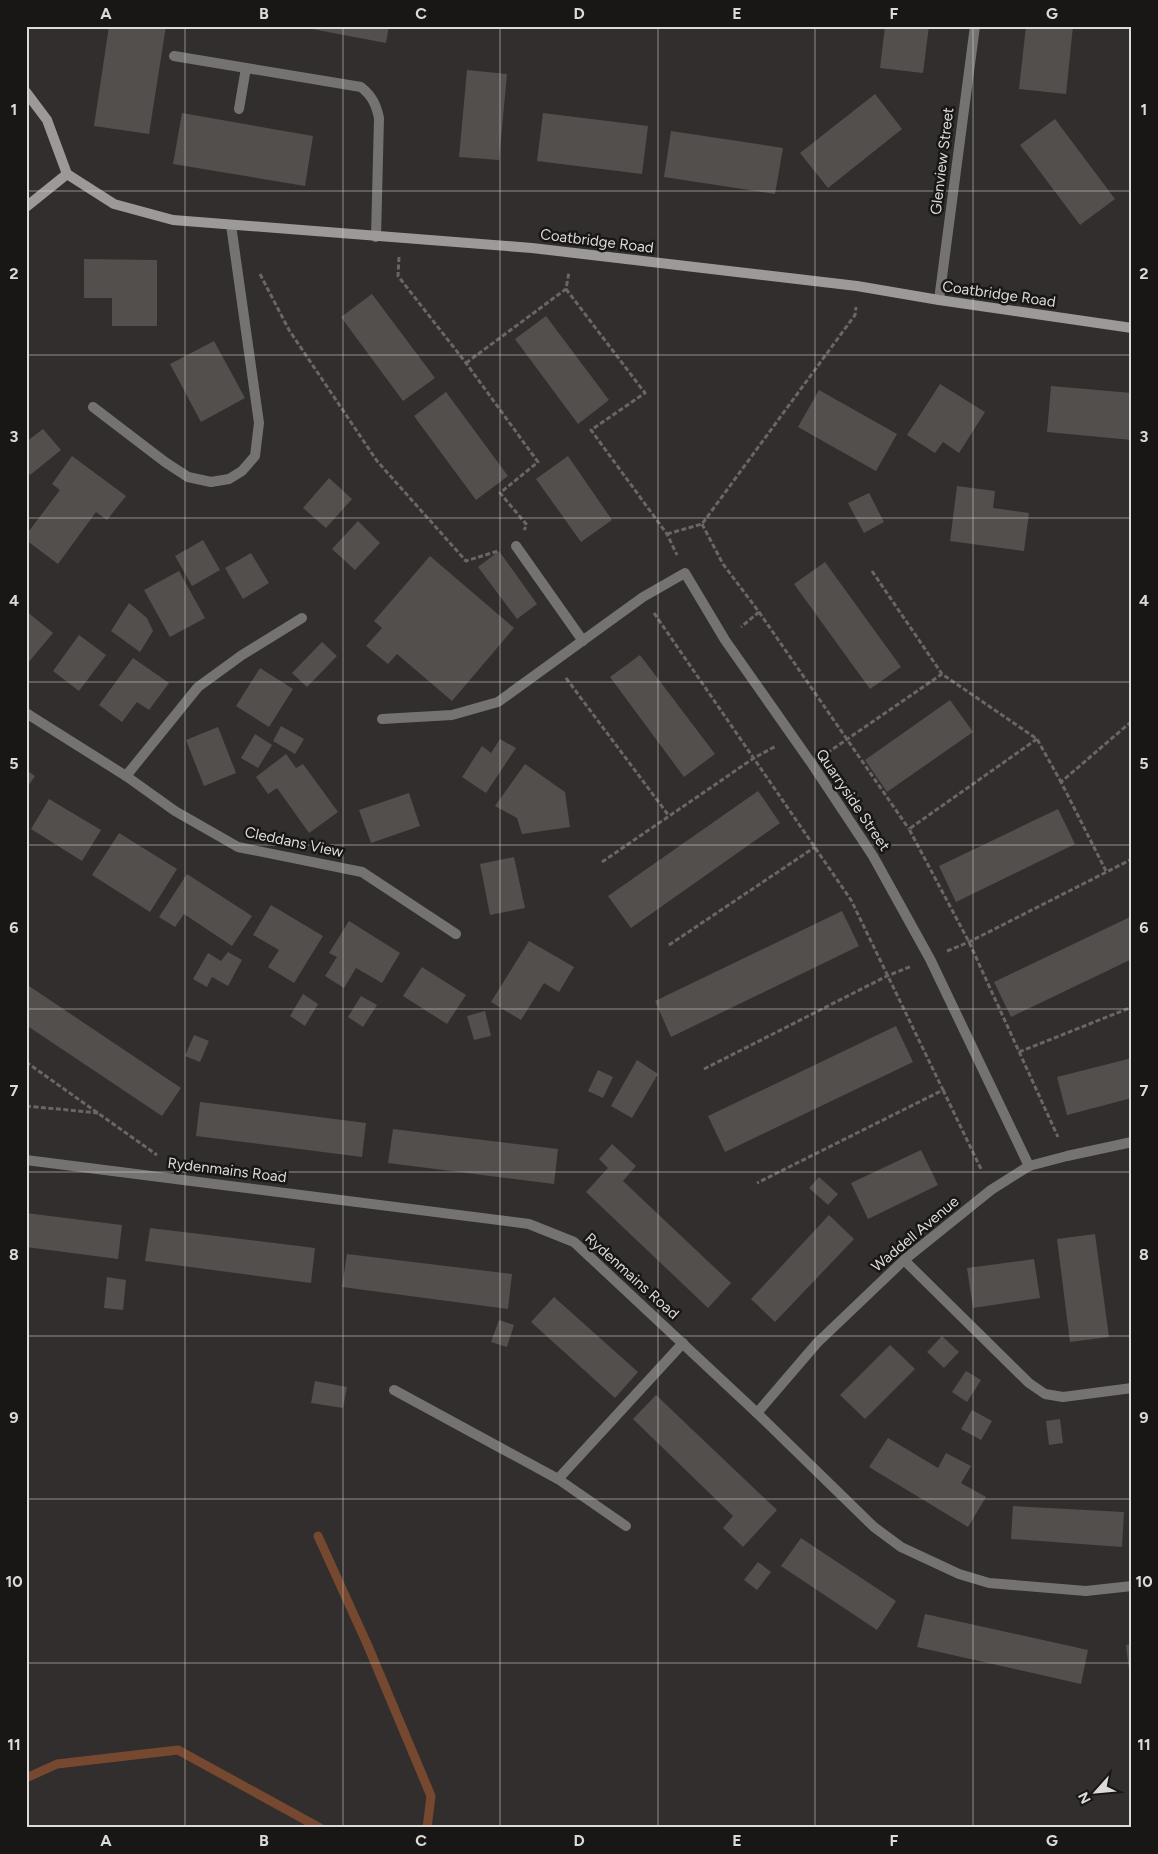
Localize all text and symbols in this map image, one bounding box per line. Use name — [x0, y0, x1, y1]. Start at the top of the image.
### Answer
text: A — [100, 4, 112, 23]
text: B — [259, 4, 269, 23]
text: C — [415, 4, 427, 23]
text: D — [573, 4, 585, 23]
text: E — [732, 4, 742, 23]
text: F — [890, 4, 899, 23]
text: G — [1046, 4, 1058, 23]
text: 1 — [11, 100, 17, 119]
text: 1 — [1141, 100, 1147, 119]
street label: Glenview Street — [926, 106, 958, 216]
street label: Coatbridge Road — [539, 225, 655, 257]
text: 2 — [9, 264, 19, 283]
text: 2 — [1139, 264, 1149, 283]
street label: Coatbridge Road — [941, 277, 1057, 311]
text: 3 — [10, 427, 19, 446]
text: 3 — [1140, 427, 1149, 446]
text: 4 — [9, 591, 19, 610]
text: 4 — [1139, 591, 1149, 610]
street label: Quarryside Street — [812, 746, 894, 855]
text: 5 — [9, 754, 19, 773]
text: 5 — [1139, 754, 1149, 773]
street label: Cleddans View — [243, 823, 345, 861]
text: 6 — [9, 918, 19, 937]
text: 6 — [1139, 918, 1149, 937]
text: 7 — [10, 1081, 19, 1100]
text: 7 — [1140, 1081, 1149, 1100]
street label: Rydenmains Road — [166, 1154, 288, 1186]
street label: Waddell Avenue — [868, 1192, 962, 1276]
street label: Rydenmains Road — [581, 1229, 683, 1323]
text: 8 — [9, 1245, 19, 1264]
text: 8 — [1139, 1245, 1149, 1264]
text: 9 — [9, 1408, 19, 1427]
text: 9 — [1139, 1408, 1149, 1427]
text: 10 — [5, 1572, 23, 1591]
text: 10 — [1135, 1572, 1153, 1591]
text: 11 — [7, 1735, 21, 1754]
text: 11 — [1137, 1735, 1151, 1754]
north arrow — [1070, 1766, 1120, 1816]
text: N — [1075, 1789, 1095, 1806]
text: A — [100, 1831, 112, 1850]
text: B — [259, 1831, 269, 1850]
text: C — [415, 1831, 427, 1850]
text: D — [573, 1831, 585, 1850]
text: E — [732, 1831, 742, 1850]
text: F — [890, 1831, 899, 1850]
text: G — [1046, 1831, 1058, 1850]

